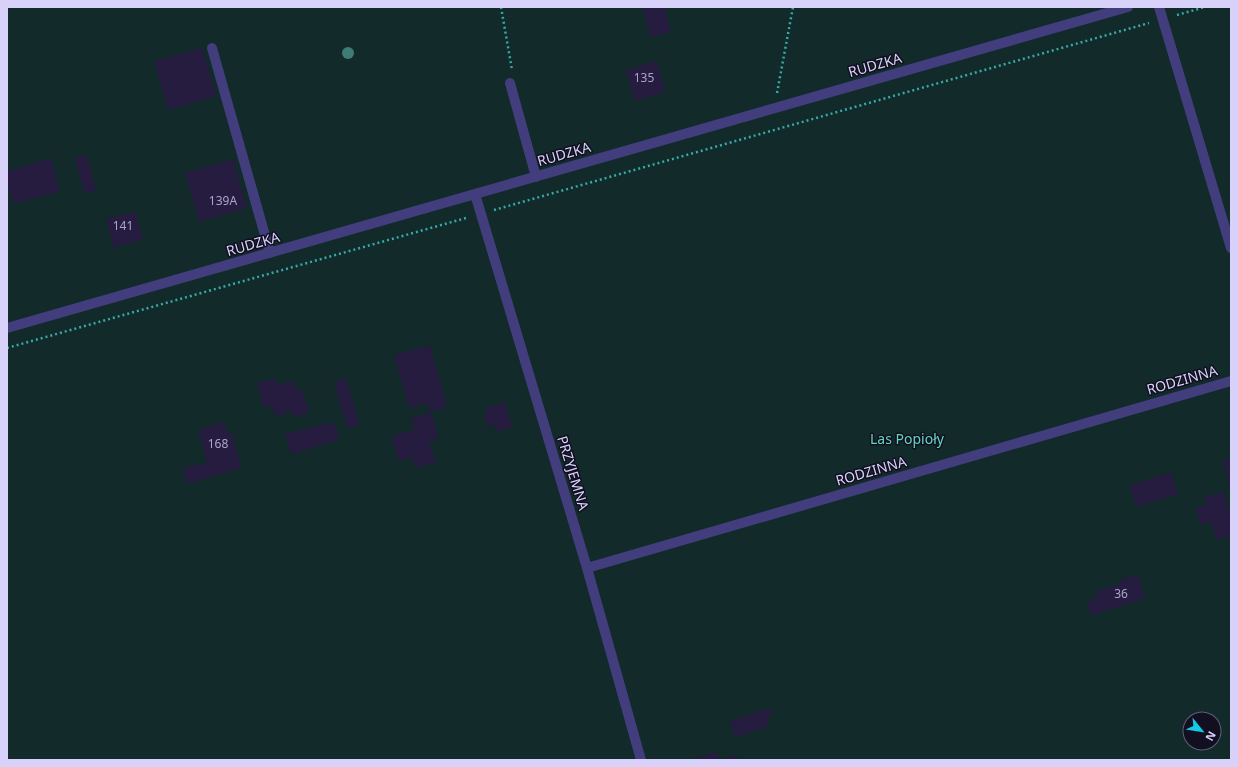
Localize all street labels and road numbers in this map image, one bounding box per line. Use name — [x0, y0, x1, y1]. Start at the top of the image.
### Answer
street label: RUDZKA — [846, 48, 904, 81]
street label: RUDZKA — [535, 137, 593, 170]
street label: RUDZKA — [224, 227, 282, 260]
street label: RODZINNA — [1144, 360, 1219, 399]
street label: PRZYJEMNA — [553, 433, 594, 513]
street label: RODZINNA — [833, 451, 908, 490]

